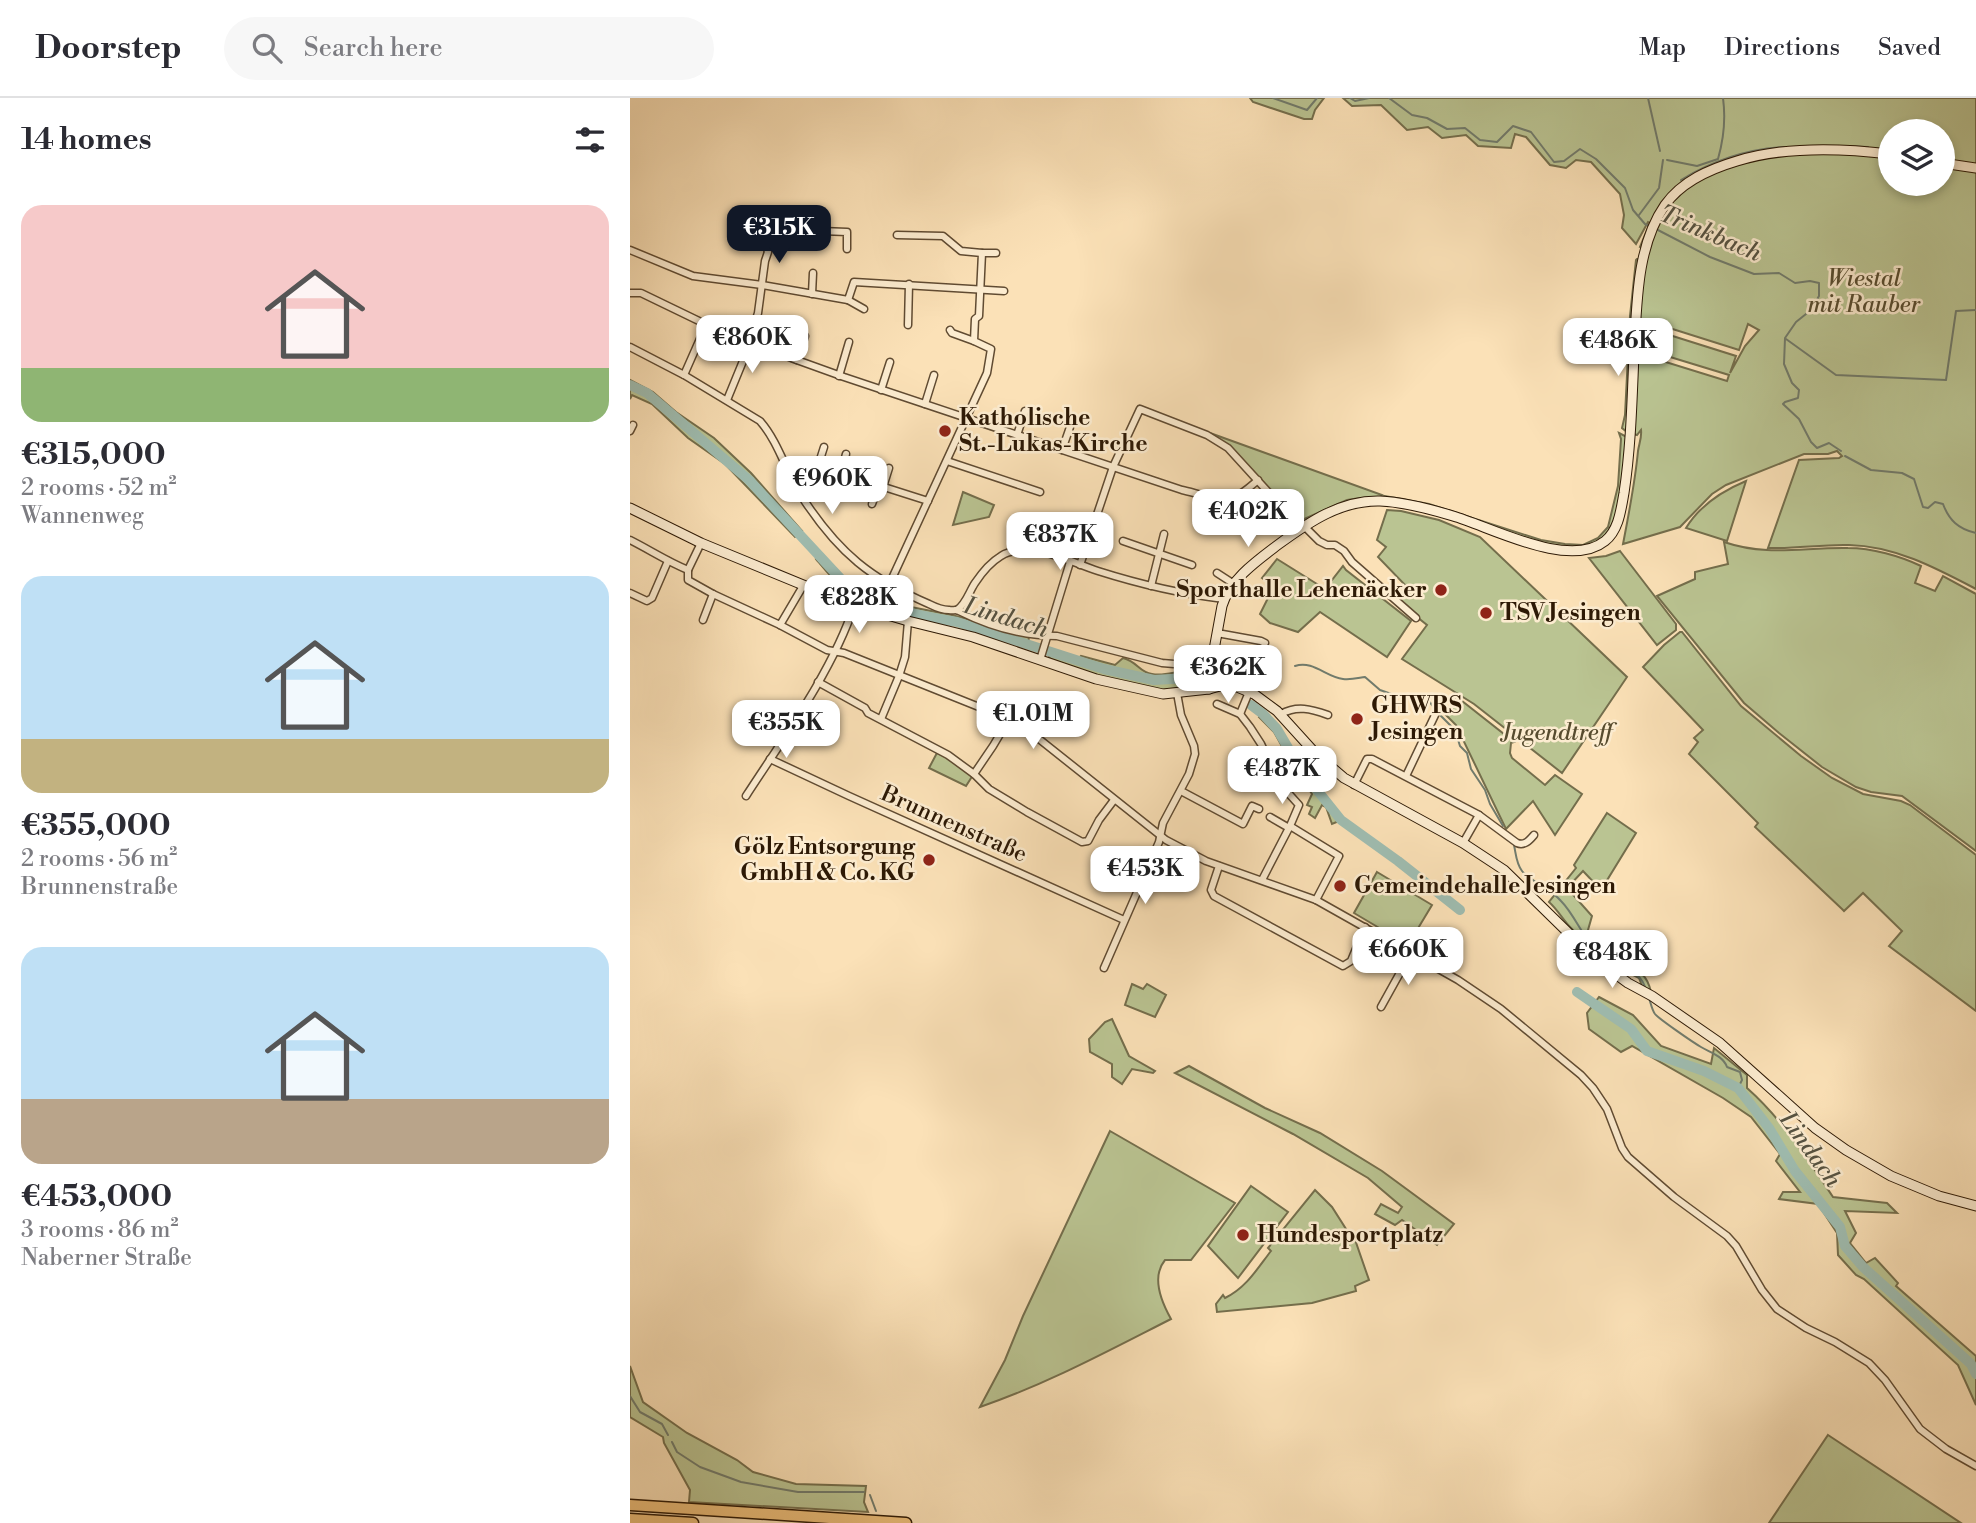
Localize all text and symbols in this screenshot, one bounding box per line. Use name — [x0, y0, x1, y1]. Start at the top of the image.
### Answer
search box — [224, 17, 714, 80]
text: Doorstep — [35, 28, 182, 69]
icon: search — [248, 29, 286, 67]
text: Search here — [304, 32, 443, 64]
text: Map — [1639, 33, 1686, 63]
text: Directions — [1724, 33, 1840, 63]
text: Saved — [1878, 33, 1941, 63]
map controls — [1878, 119, 1955, 196]
button: layers — [1878, 119, 1955, 196]
text: 14 homes — [21, 121, 152, 159]
icon: filters — [571, 121, 609, 159]
water label: Trinkbach — [1654, 199, 1766, 269]
pin: €315K — [730, 206, 828, 265]
text: €315K — [743, 214, 815, 242]
icon: home — [252, 251, 378, 377]
park label: Wiestal mit Rauber — [1808, 265, 1921, 319]
pin: €860K — [703, 316, 801, 375]
pin: €486K — [1569, 318, 1667, 378]
text: €860K — [712, 324, 792, 352]
text: €486K — [1579, 327, 1657, 355]
place label: Katholische St.-Lukas-Kirche — [959, 404, 1148, 458]
marker: Katholische St.-Lukas-Kirche — [937, 423, 953, 439]
text: €315,000 — [21, 436, 166, 474]
pin: €960K — [783, 456, 881, 516]
text: €960K — [792, 465, 872, 493]
text: 2 rooms · 52 m² — [21, 474, 177, 502]
pin: €402K — [1199, 490, 1297, 549]
text: €402K — [1208, 498, 1288, 526]
text: Wannenweg — [21, 502, 144, 530]
pin: €837K — [1011, 512, 1109, 572]
text: €837K — [1022, 521, 1098, 549]
pin: €828K — [810, 575, 908, 635]
place label: Sporthalle Lehenäcker — [1176, 576, 1427, 604]
marker: Sporthalle Lehenäcker — [1433, 582, 1449, 598]
text: €828K — [820, 584, 898, 612]
water label: Lindach — [959, 591, 1052, 645]
place label: TSV Jesingen — [1500, 599, 1641, 627]
marker: TSV Jesingen — [1478, 605, 1494, 621]
icon: home — [252, 622, 378, 748]
pin: €362K — [1179, 646, 1277, 705]
text: €362K — [1190, 654, 1266, 682]
pin: €1.01M — [976, 692, 1090, 751]
place label: GHWRS Jesingen — [1368, 692, 1463, 746]
pin: €355K — [737, 700, 835, 760]
text: €1.01M — [993, 700, 1073, 728]
text: €355K — [748, 709, 824, 737]
marker: GHWRS Jesingen — [1349, 711, 1365, 727]
park label: Jugendtreff — [1499, 719, 1617, 747]
pin: €487K — [1233, 746, 1331, 806]
text: €487K — [1244, 755, 1320, 783]
street label: Brunnenstraße — [876, 779, 1031, 869]
text: €355,000 — [21, 807, 170, 845]
place label: Gölz Entsorgung GmbH & Co. KG — [734, 833, 916, 887]
text: 2 rooms · 56 m² — [21, 845, 177, 873]
pin: €453K — [1096, 846, 1194, 906]
marker: Gölz Entsorgung GmbH & Co. KG — [921, 852, 937, 868]
text: €453K — [1106, 855, 1184, 883]
place label: Gemeindehalle Jesingen — [1354, 872, 1616, 900]
text: Brunnenstraße — [21, 873, 178, 901]
marker: Gemeindehalle Jesingen — [1332, 878, 1348, 894]
pin: €660K — [1359, 928, 1457, 987]
pin: €848K — [1563, 930, 1661, 990]
text: €660K — [1368, 936, 1448, 964]
text: €848K — [1573, 939, 1651, 967]
icon: home — [252, 993, 378, 1119]
water label: Lindach — [1772, 1105, 1848, 1194]
text: €453,000 — [21, 1178, 172, 1216]
text: 3 rooms · 86 m² — [21, 1216, 178, 1244]
place label: Hundesportplatz — [1257, 1221, 1443, 1249]
marker: Hundesportplatz — [1235, 1227, 1251, 1243]
text: Naberner Straße — [21, 1244, 192, 1272]

